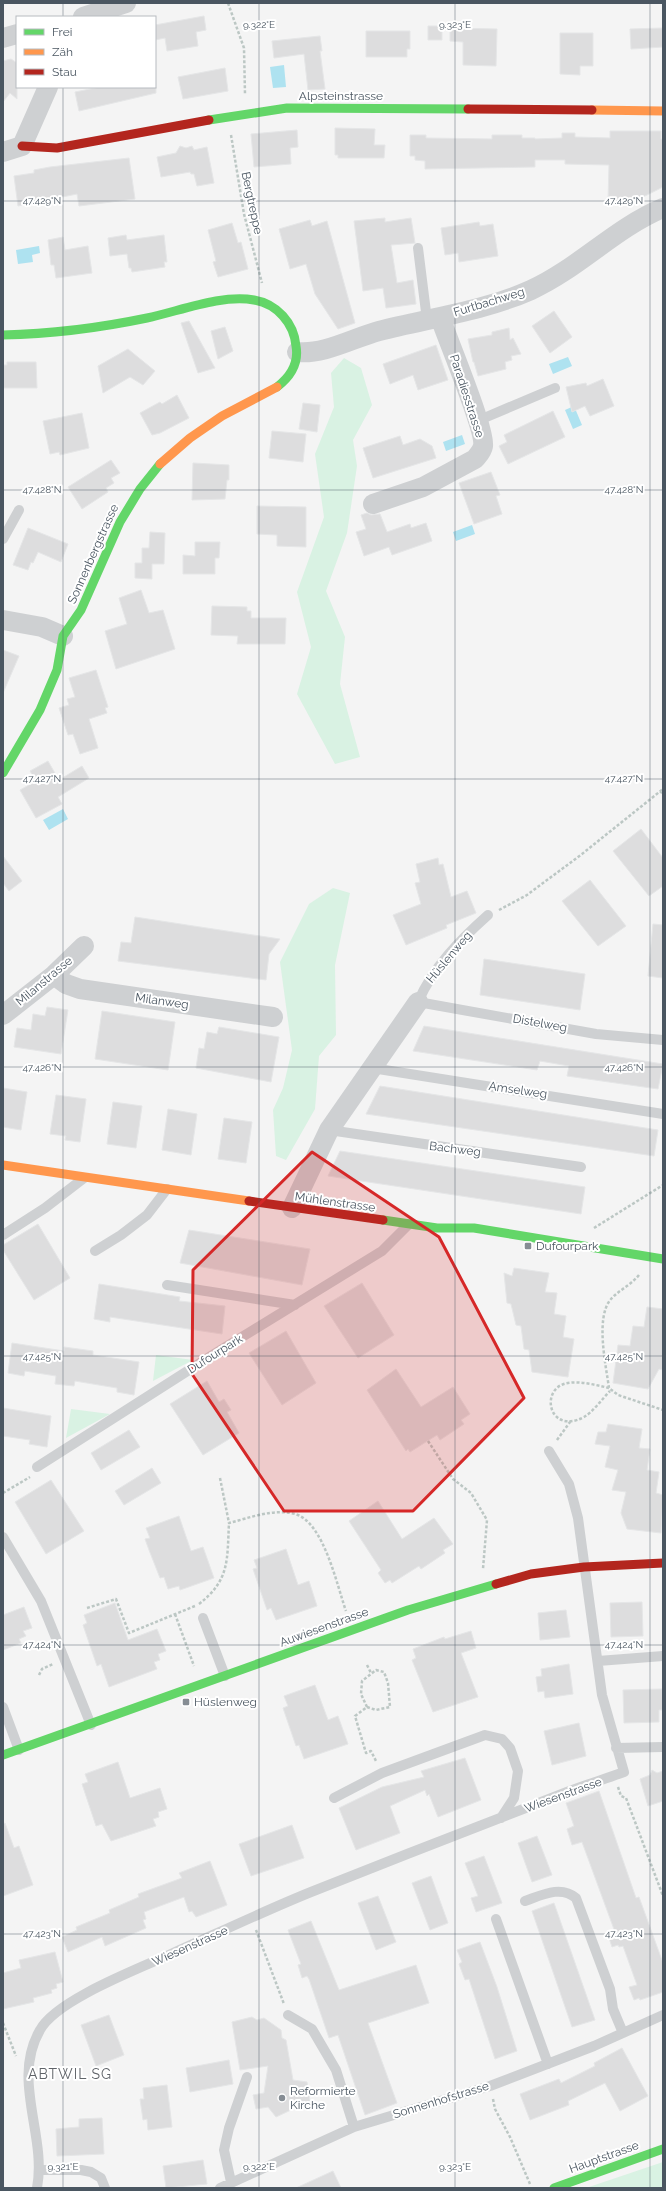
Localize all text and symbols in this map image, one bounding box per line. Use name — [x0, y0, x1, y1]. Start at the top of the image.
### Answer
legend — [16, 16, 156, 88]
text: 9.322°E — [243, 19, 275, 30]
text: 9.323°E — [439, 19, 471, 30]
text: Frei — [52, 25, 72, 39]
text: Zäh — [52, 45, 73, 59]
text: Stau — [52, 65, 77, 79]
street label: Alpsteinstrasse — [299, 89, 383, 103]
street label: Bergtreppe — [239, 171, 265, 235]
text: 47.429°N — [23, 195, 61, 206]
text: 47.429°N — [605, 195, 643, 206]
street label: Furtbachweg — [452, 285, 526, 319]
street label: Paradiesstrasse — [447, 353, 487, 439]
text: 47.428°N — [23, 484, 61, 495]
text: 47.428°N — [605, 484, 643, 495]
street label: Sonnenbergstrasse — [65, 502, 121, 606]
text: 47.427°N — [23, 773, 61, 784]
text: 47.427°N — [605, 773, 643, 784]
street label: Hüslenweg — [423, 928, 475, 986]
street label: Milanstrasse — [13, 953, 75, 1009]
street label: Milanweg — [134, 990, 190, 1012]
street label: Distelweg — [512, 1011, 568, 1035]
text: 47.426°N — [22, 1062, 62, 1073]
text: 47.426°N — [604, 1062, 644, 1073]
street label: Amselweg — [488, 1079, 548, 1101]
street label: Bachweg — [428, 1139, 482, 1159]
street label: Mühlenstrasse — [294, 1189, 376, 1215]
place label: Dufourpark — [536, 1239, 599, 1253]
marker: Dufourpark — [523, 1241, 533, 1251]
street label: Dufourpark — [185, 1331, 246, 1376]
text: 47.425°N — [23, 1351, 61, 1362]
text: 47.425°N — [605, 1351, 643, 1362]
street label: Auwiesenstrasse — [278, 1604, 370, 1650]
text: 47.424°N — [23, 1639, 61, 1650]
text: 47.424°N — [605, 1639, 643, 1650]
place label: Hüslenweg — [194, 1695, 257, 1709]
marker: Hüslenweg — [181, 1697, 191, 1707]
street label: Wiesenstrasse — [522, 1775, 604, 1815]
street label: Wiesenstrasse — [150, 1923, 230, 1969]
text: 47.423°N — [23, 1928, 61, 1939]
text: 47.423°N — [605, 1928, 643, 1939]
district label: ABTWIL SG — [28, 2066, 112, 2082]
street label: Sonnenhofstrasse — [391, 2079, 491, 2121]
place label: Reformierte Kirche — [290, 2084, 356, 2112]
marker: Reformierte Kirche — [277, 2093, 287, 2103]
street label: Hauptstrasse — [567, 2138, 641, 2176]
text: 9.321°E — [47, 2161, 79, 2172]
text: 9.322°E — [243, 2161, 275, 2172]
text: 9.323°E — [439, 2161, 471, 2172]

